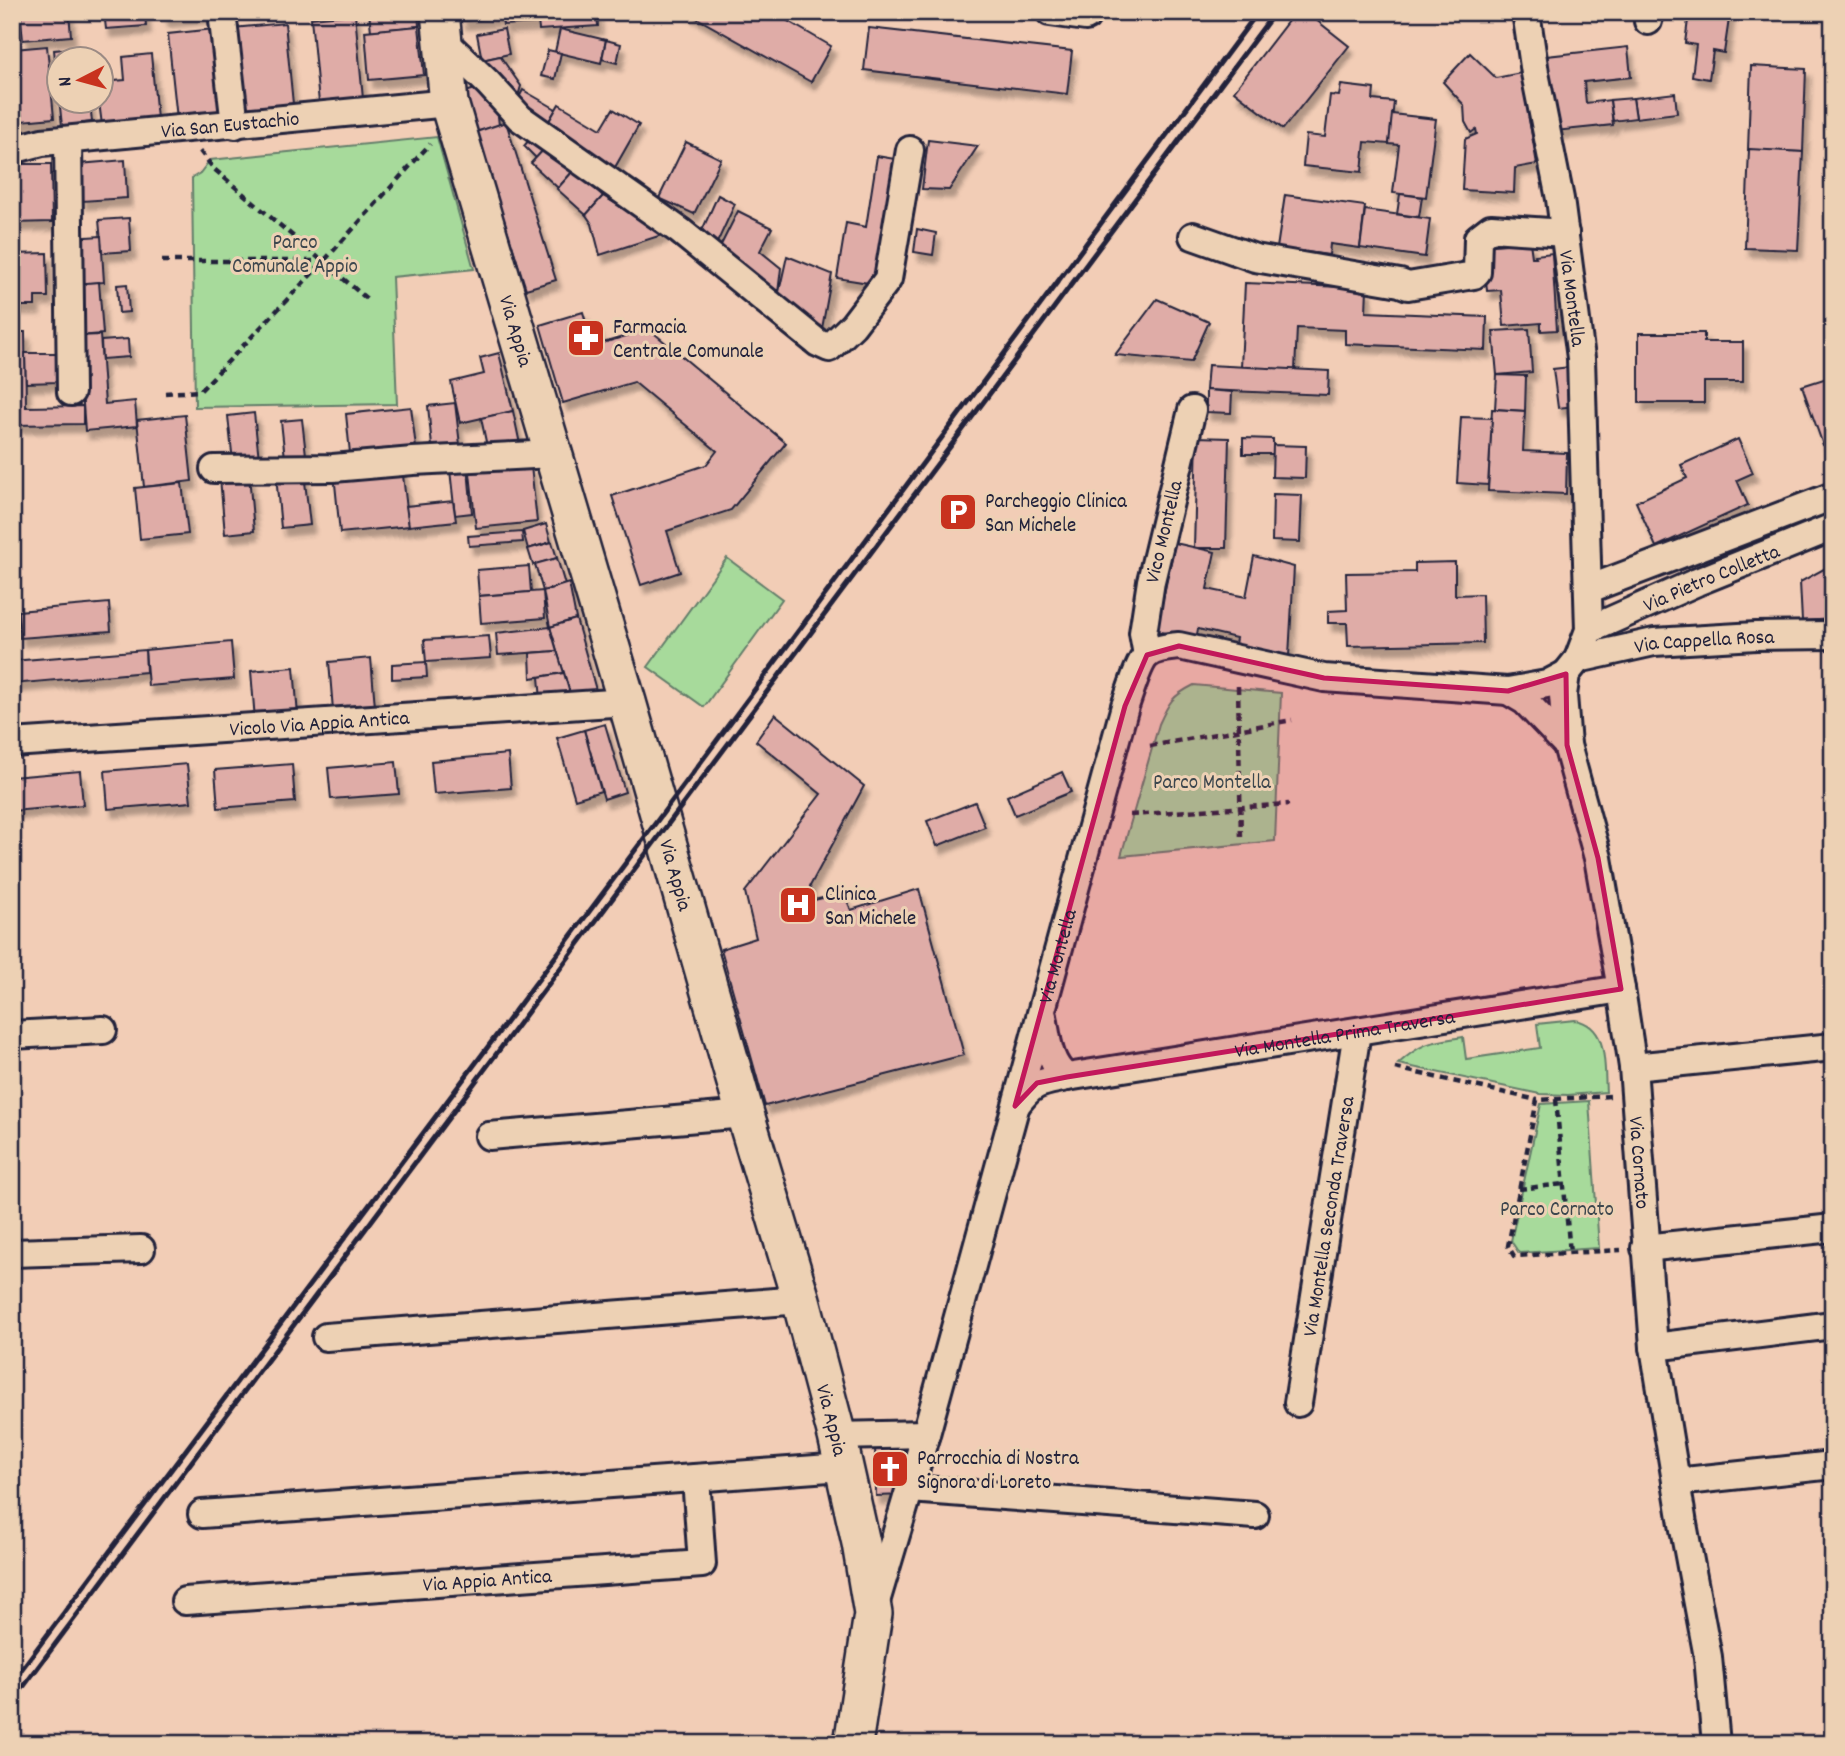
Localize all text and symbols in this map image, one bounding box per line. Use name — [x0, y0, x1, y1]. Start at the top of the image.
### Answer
north arrow — [46, 46, 116, 116]
text: N — [53, 75, 80, 87]
street label: Via San Eustachio — [160, 105, 301, 149]
park label: Parco Comunale Appio — [232, 229, 358, 283]
street label: Via Montella — [1549, 248, 1591, 350]
street label: Via Appia — [489, 292, 539, 372]
place label: Farmacia Centrale Comunale — [613, 314, 764, 368]
pharmacy icon: Farmacia Centrale Comunale — [565, 317, 607, 359]
street label: Vico Montella — [1139, 477, 1193, 587]
place label: Parcheggio Clinica San Michele — [985, 488, 1128, 542]
parking icon: Parcheggio Clinica San Michele — [937, 491, 979, 533]
street label: Via Pietro Colletta — [1639, 538, 1786, 622]
street label: Via Cappella Rosa — [1632, 624, 1776, 664]
street label: Vicolo Via Appia Antica — [229, 704, 411, 746]
park label: Parco Montella — [1153, 769, 1272, 799]
street label: Via Appia — [649, 836, 698, 916]
place label: Clinica San Michele — [825, 881, 916, 935]
hospital icon: Clinica San Michele — [777, 884, 819, 926]
street label: Via Montella — [1032, 905, 1087, 1007]
street label: Via Montella Prima Traversa — [1233, 1003, 1458, 1068]
street label: Via Montella Seconda Traversa — [1297, 1093, 1365, 1339]
street label: Via Cornato — [1619, 1115, 1656, 1210]
park label: Parco Cornato — [1500, 1196, 1614, 1226]
street label: Via Appia — [806, 1381, 853, 1460]
place label: Parrocchia di Nostra Signora di Loreto — [917, 1445, 1080, 1499]
church icon: Parrocchia di Nostra Signora di Loreto — [869, 1448, 911, 1490]
street label: Via Appia Antica — [422, 1563, 554, 1602]

